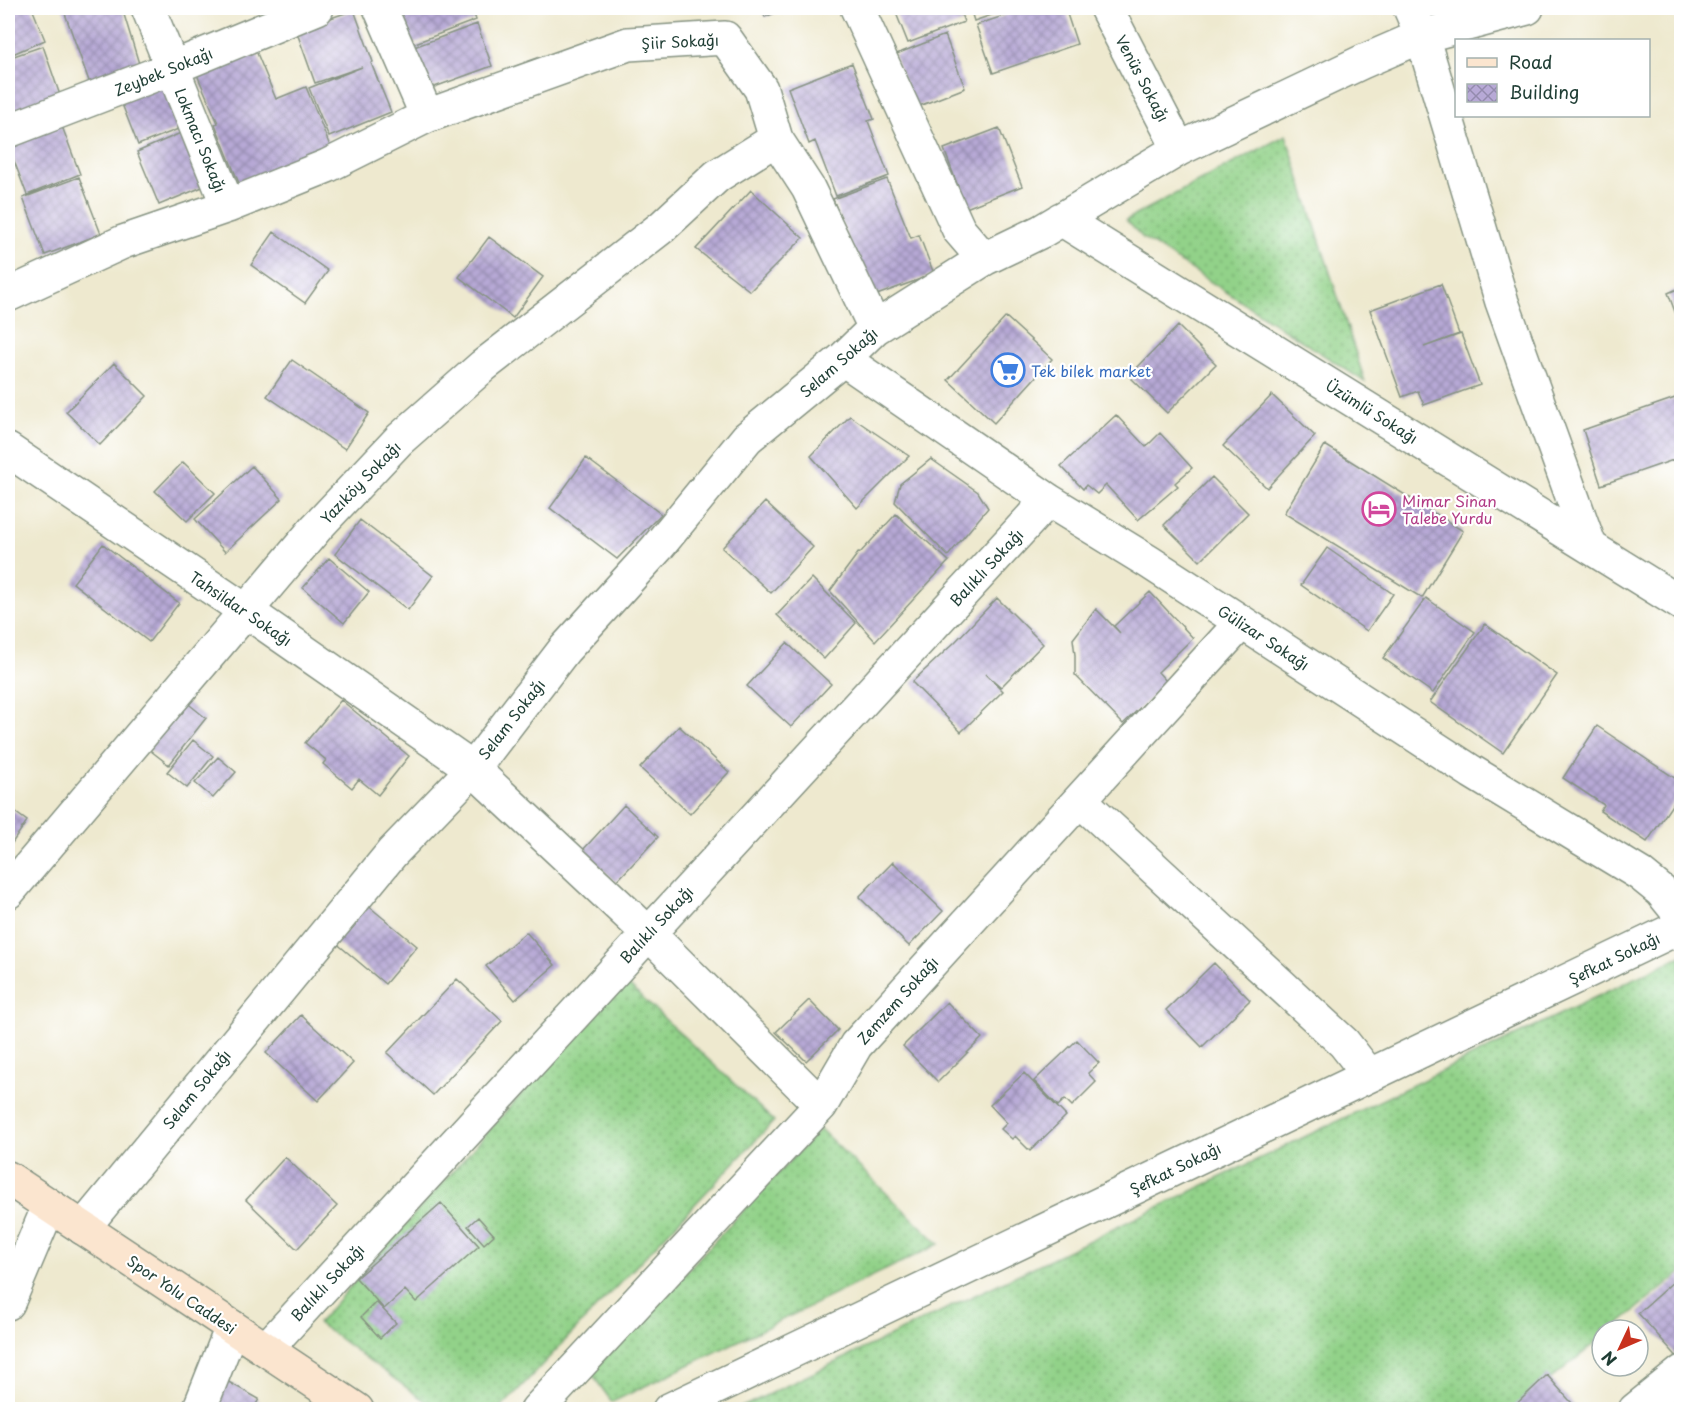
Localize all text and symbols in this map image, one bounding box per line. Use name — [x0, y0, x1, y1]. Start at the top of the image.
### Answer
street label: Şiir Sokağı — [641, 27, 719, 55]
street label: Venüs Sokağı — [1110, 30, 1176, 126]
legend — [1455, 39, 1650, 117]
street label: Zeybek Sokağı — [110, 41, 216, 101]
text: Road — [1509, 48, 1553, 75]
text: Building — [1509, 78, 1579, 105]
street label: Lokmacı Sokağı — [170, 84, 232, 196]
street label: Selam Sokağı — [794, 322, 882, 402]
supermarket icon: Tek bilek market — [990, 352, 1026, 388]
place label: Tek bilek market — [1031, 359, 1151, 382]
street label: Üzümlü Sokağı — [1321, 373, 1423, 449]
street label: Yazıköy Sokağı — [314, 435, 406, 529]
place label: Mimar Sinan Talebe Yurdu — [1402, 489, 1497, 529]
hotel icon: Mimar Sinan Talebe Yurdu — [1361, 491, 1397, 527]
street label: Balıklı Sokağı — [944, 523, 1028, 611]
street label: Tahsildar Sokağı — [185, 565, 297, 651]
street label: Gülizar Sokağı — [1214, 599, 1314, 675]
street label: Selam Sokağı — [472, 674, 550, 764]
street label: Balıklı Sokağı — [614, 880, 698, 968]
street label: Şefkat Sokağı — [1564, 926, 1664, 990]
street label: Zemzem Sokağı — [851, 951, 943, 1049]
street label: Selam Sokağı — [157, 1044, 235, 1134]
street label: Şefkat Sokağı — [1125, 1136, 1225, 1200]
street label: Balıklı Sokağı — [285, 1238, 369, 1326]
street label: Spor Yolu Caddesi — [123, 1249, 241, 1339]
north arrow — [1590, 1318, 1650, 1378]
text: N — [1595, 1346, 1622, 1372]

